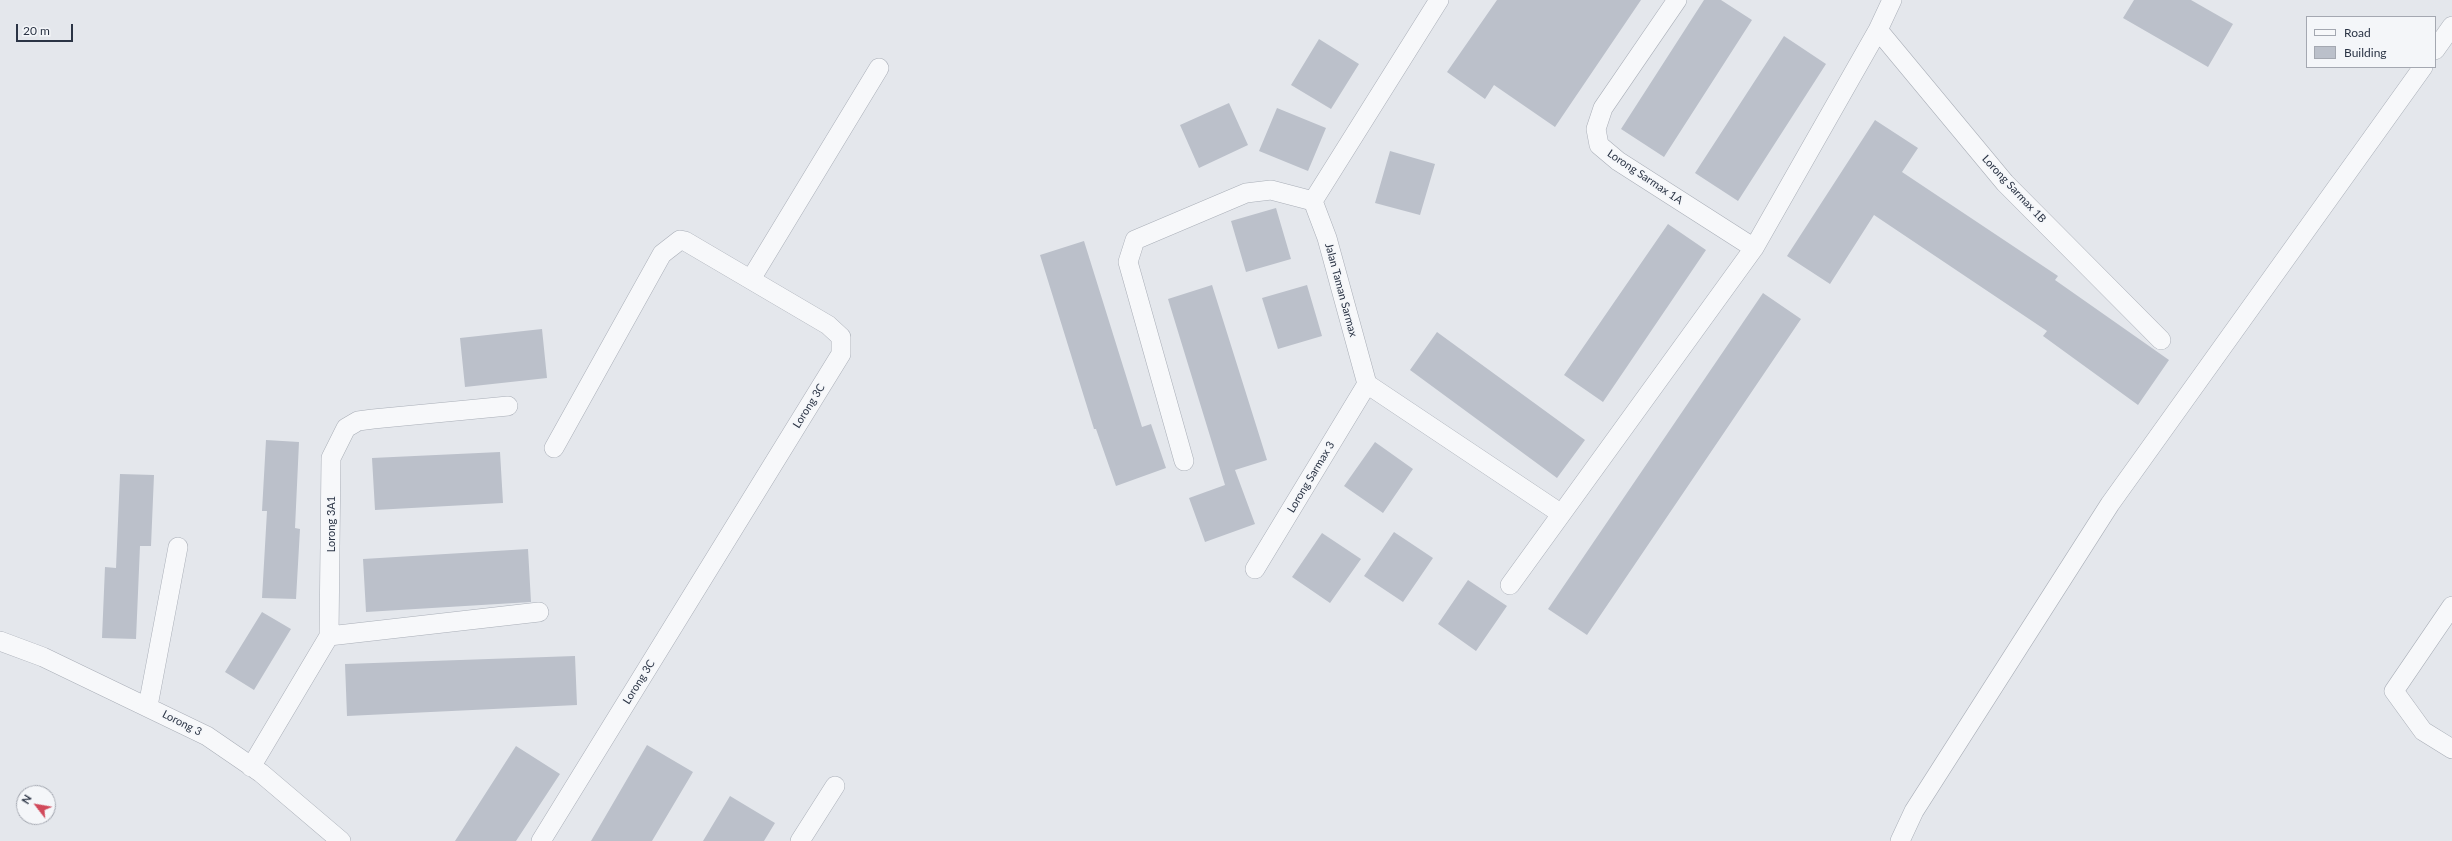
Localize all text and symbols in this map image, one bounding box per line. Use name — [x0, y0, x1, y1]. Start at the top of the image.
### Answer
scale bar — [18, 16, 75, 42]
legend — [2306, 16, 2436, 68]
text: 20 m — [23, 23, 50, 38]
text: Road — [2344, 25, 2371, 40]
text: Building — [2344, 45, 2387, 60]
street label: Lorong Sarmax 1A — [1605, 147, 1685, 207]
street label: Lorong Sarmax 1B — [1979, 152, 2049, 226]
street label: Jalan Taman Sarmax — [1322, 242, 1360, 338]
street label: Lorong 3C — [790, 381, 828, 431]
street label: Lorong Sarmax 3 — [1285, 439, 1337, 515]
street label: Lorong 3A1 — [324, 496, 338, 552]
street label: Lorong 3C — [620, 657, 658, 707]
street label: Lorong 3 — [160, 707, 204, 739]
north arrow — [16, 785, 56, 825]
text: N — [18, 792, 34, 806]

